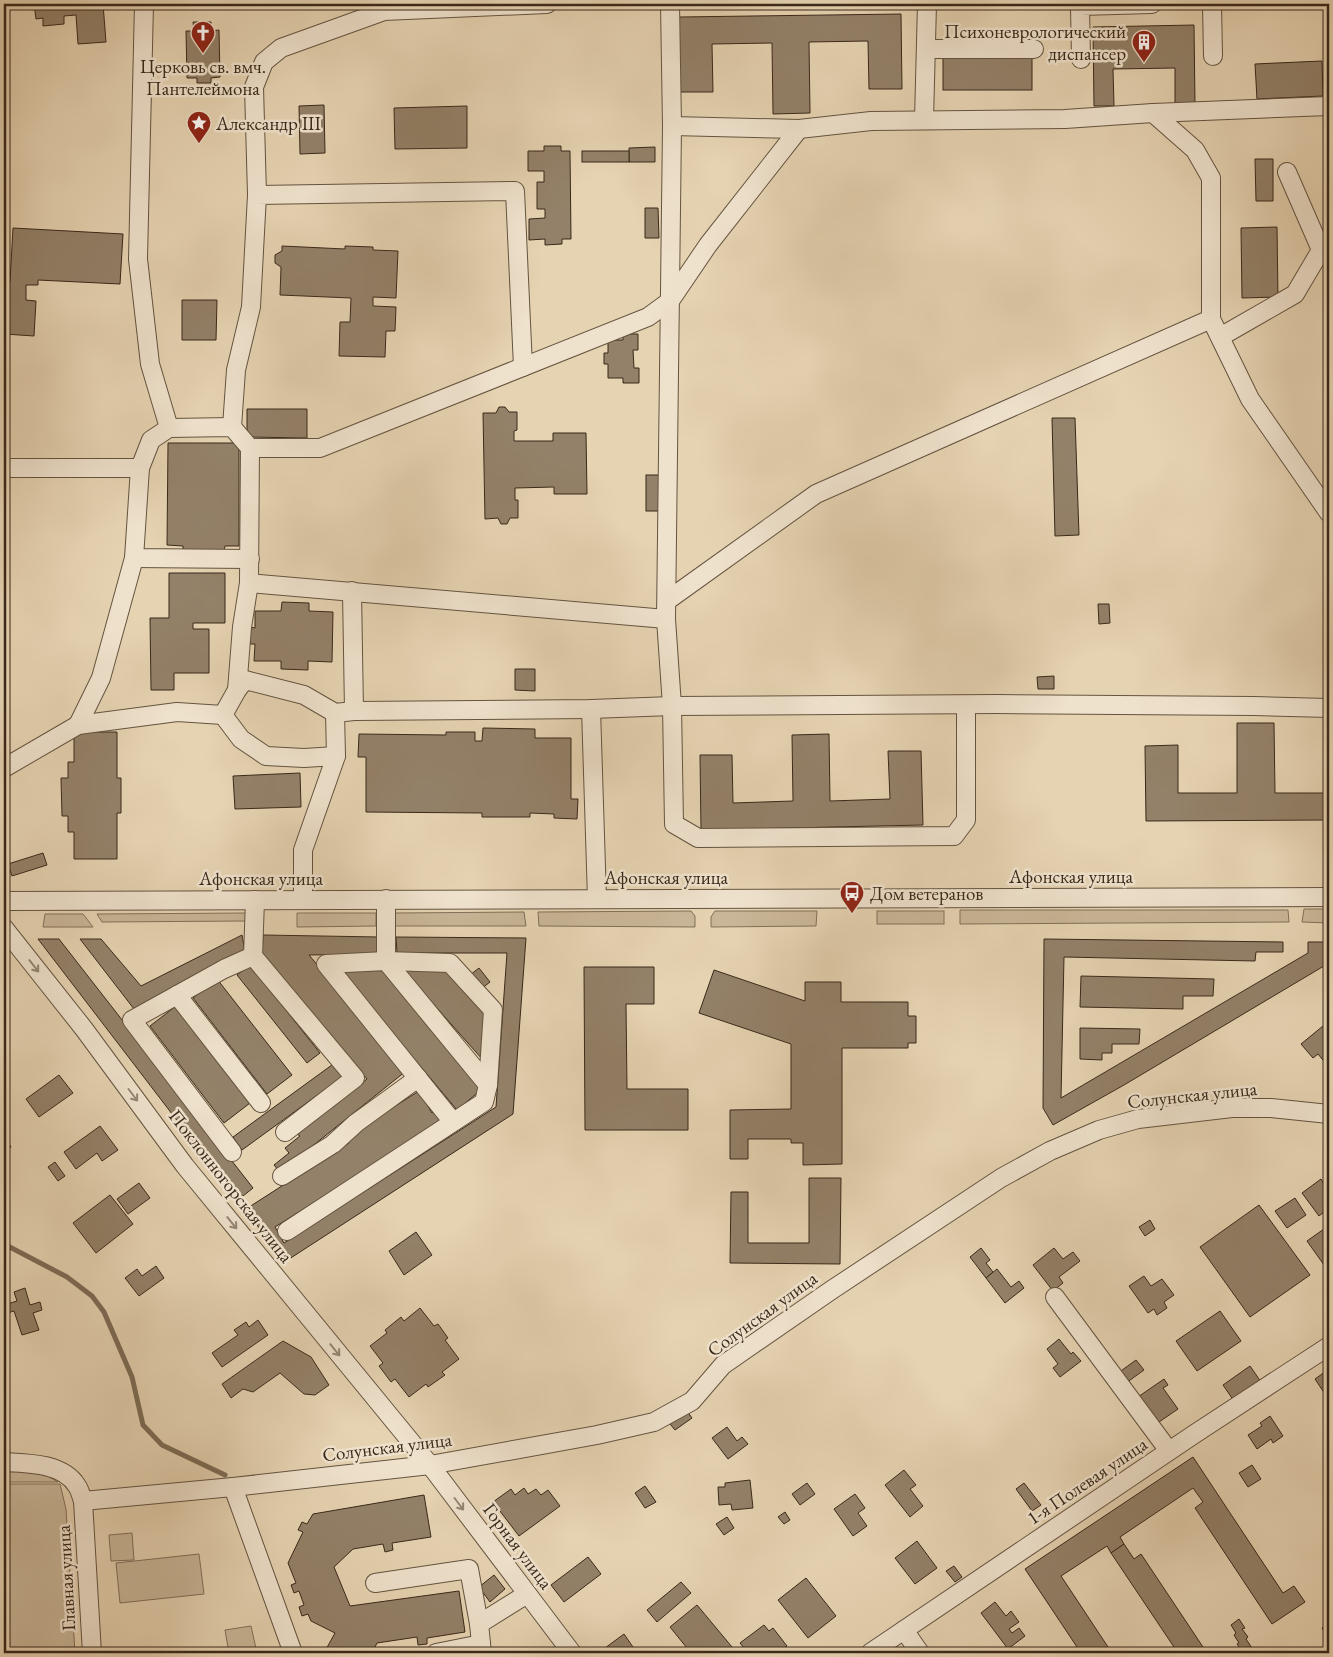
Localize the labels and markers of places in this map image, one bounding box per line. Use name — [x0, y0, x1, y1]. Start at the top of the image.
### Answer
place label: Психоневрологический диспансер — [944, 19, 1126, 66]
church icon: Церковь св. вмч. Пантелеймона — [190, 20, 216, 54]
building icon: Психоневрологический диспансер — [1131, 29, 1157, 63]
place label: Церковь св. вмч. Пантелеймона — [140, 54, 266, 101]
place icon: Александр III — [186, 110, 212, 144]
place label: Александр III — [215, 111, 322, 136]
bus stop icon: Дом ветеранов — [839, 880, 865, 914]
place label: Дом ветеранов — [870, 881, 983, 906]

